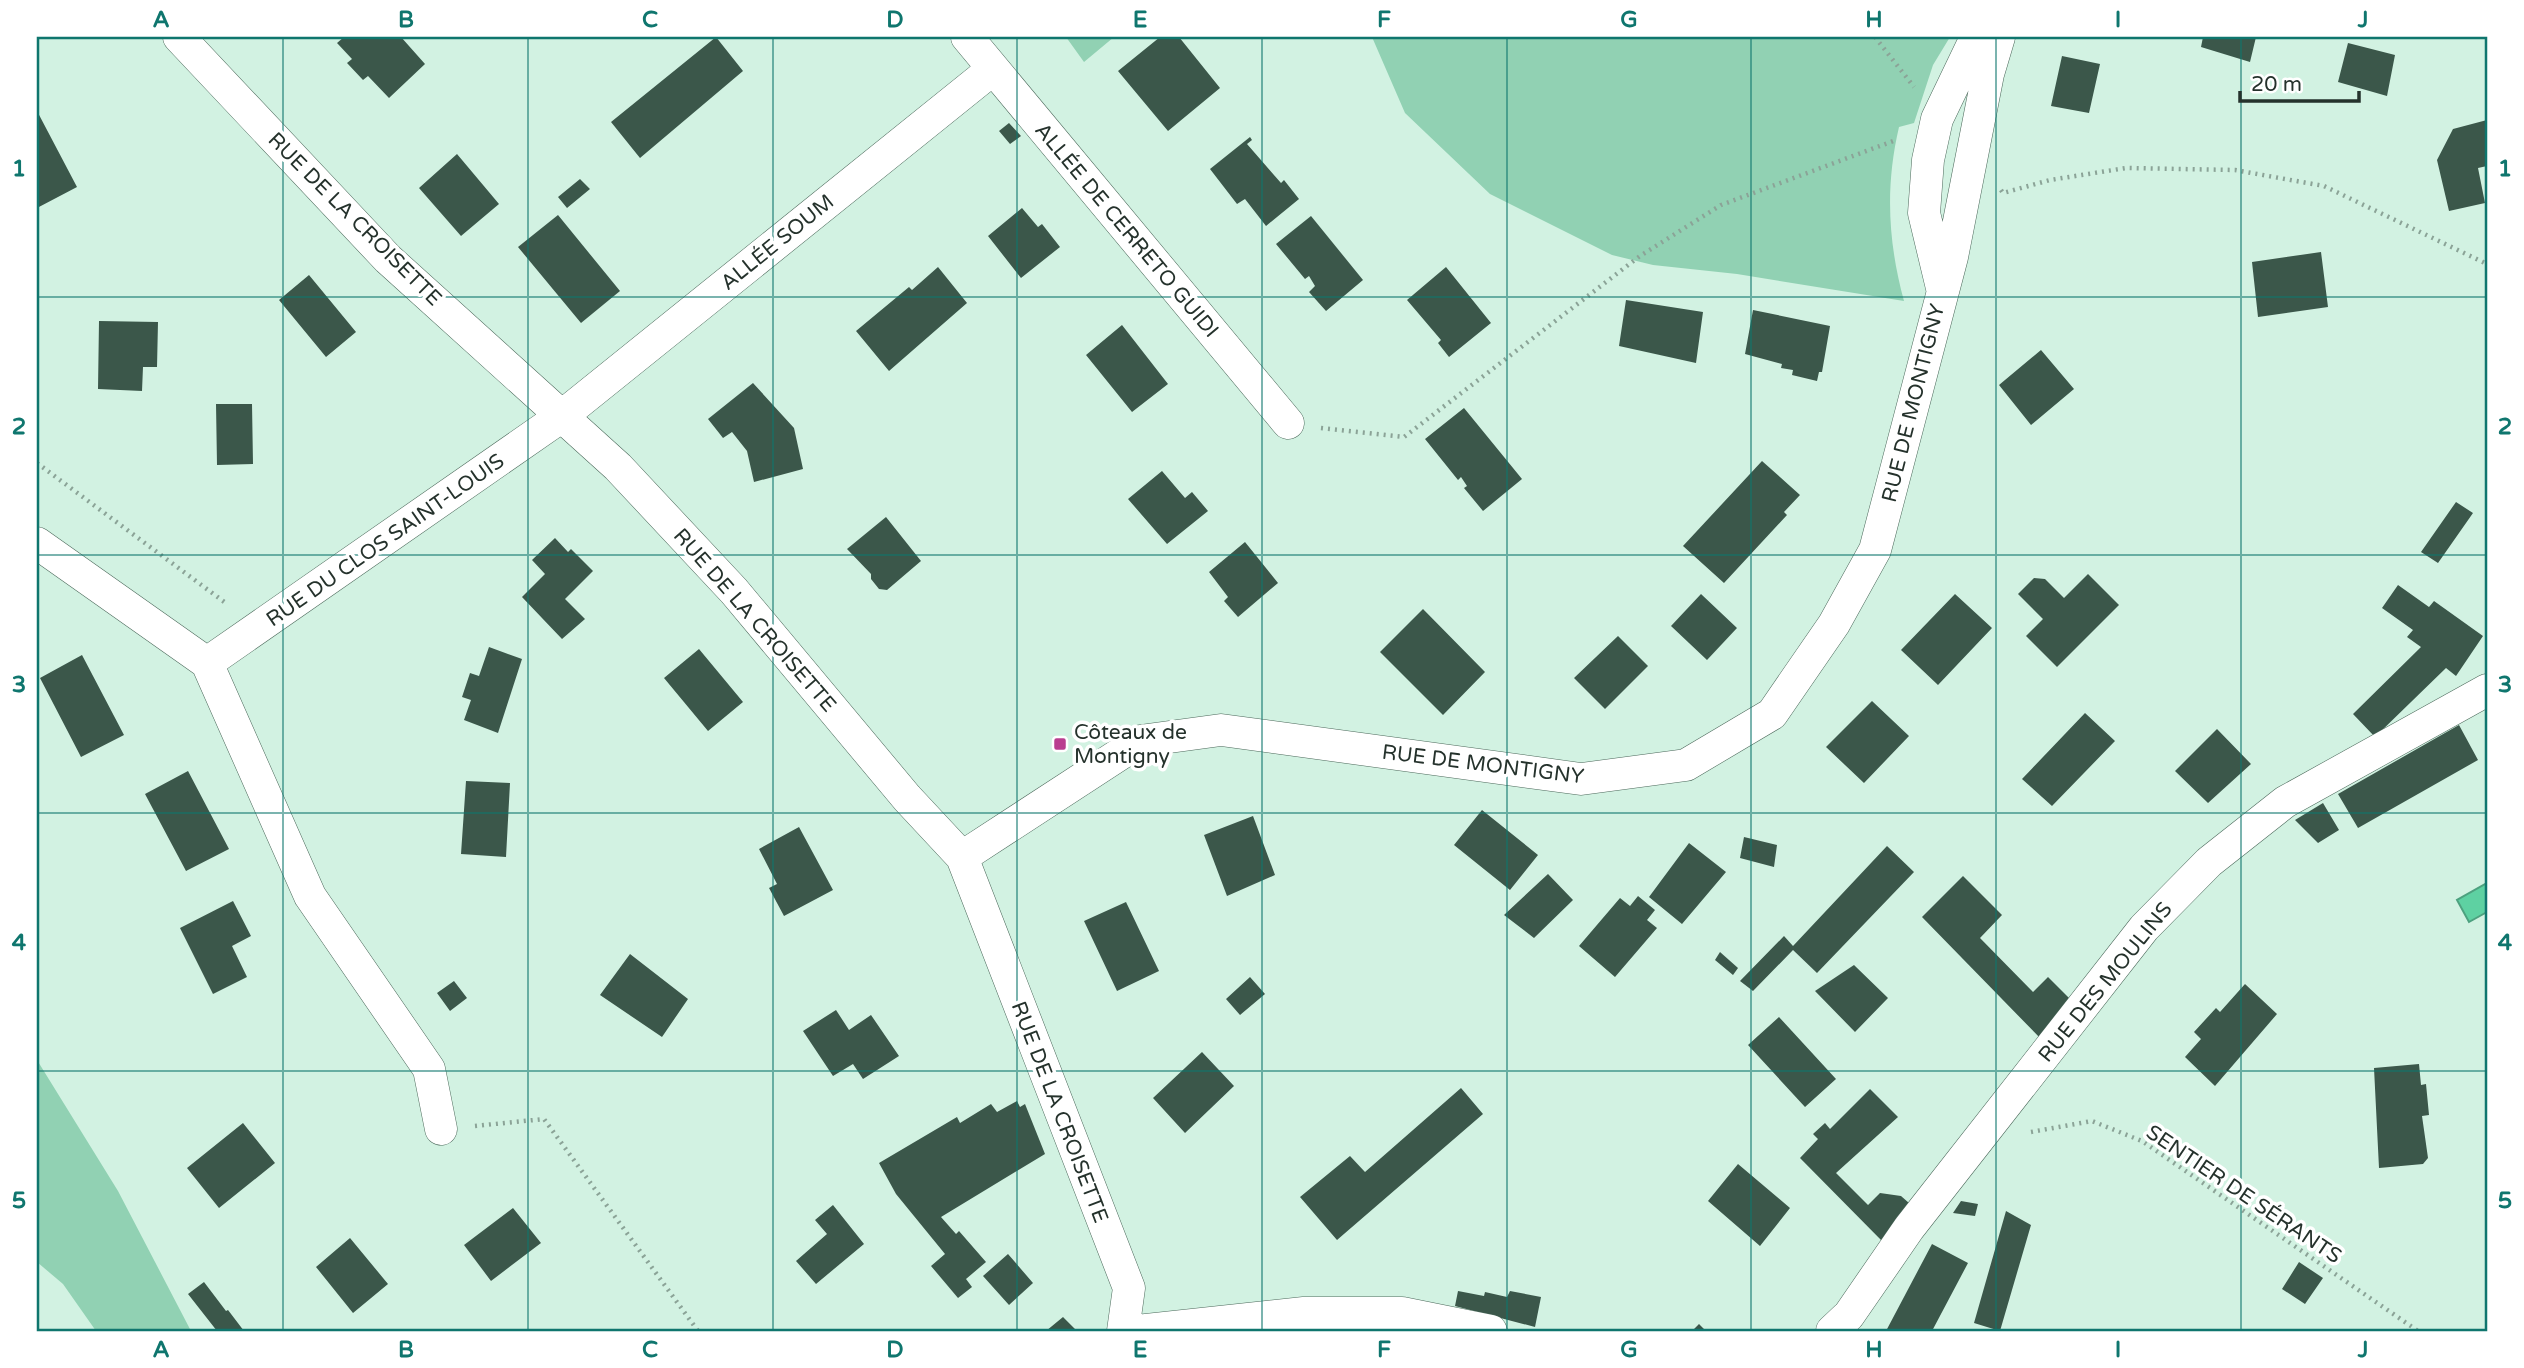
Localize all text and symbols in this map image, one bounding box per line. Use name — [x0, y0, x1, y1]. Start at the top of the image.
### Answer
text: A — [152, 6, 170, 34]
text: B — [398, 6, 414, 34]
text: C — [642, 6, 658, 34]
text: D — [886, 6, 904, 34]
text: E — [1133, 6, 1147, 34]
text: F — [1377, 6, 1391, 34]
text: G — [1620, 6, 1638, 34]
text: H — [1865, 6, 1883, 34]
text: I — [2115, 6, 2121, 34]
text: J — [2357, 6, 2368, 34]
scale bar — [2240, 60, 2360, 104]
text: 20 m — [2251, 72, 2302, 97]
street label: ALLÉE DE CERRETO GUIDI — [1029, 118, 1224, 343]
street label: RUE DE LA CROISETTE — [263, 127, 447, 311]
text: 1 — [12, 155, 26, 183]
text: 1 — [2498, 155, 2512, 183]
street label: ALLÉE SOUM — [716, 189, 839, 296]
street label: RUE DE MONTIGNY — [1877, 301, 1950, 505]
text: 2 — [12, 413, 26, 441]
text: 2 — [2498, 413, 2512, 441]
street label: RUE DU CLOS SAINT-LOUIS — [262, 449, 509, 632]
street label: RUE DE LA CROISETTE — [668, 523, 841, 717]
text: 3 — [12, 671, 26, 699]
text: 3 — [2498, 671, 2512, 699]
place label: Côteaux de Montigny — [1074, 720, 1187, 769]
marker: Côteaux de Montigny — [1052, 736, 1068, 752]
street label: RUE DE MONTIGNY — [1380, 740, 1585, 789]
street label: RUE DES MOULINS — [2033, 897, 2178, 1067]
text: 4 — [12, 929, 27, 957]
text: 4 — [2498, 929, 2513, 957]
street label: RUE DE LA CROISETTE — [1006, 998, 1113, 1226]
street label: SENTIER DE SÉRANTS — [2141, 1120, 2346, 1269]
text: 5 — [12, 1187, 26, 1215]
text: 5 — [2498, 1187, 2512, 1215]
text: A — [152, 1336, 170, 1364]
text: B — [398, 1336, 414, 1364]
text: C — [642, 1336, 658, 1364]
text: D — [886, 1336, 904, 1364]
text: E — [1133, 1336, 1147, 1364]
text: F — [1377, 1336, 1391, 1364]
text: G — [1620, 1336, 1638, 1364]
text: H — [1865, 1336, 1883, 1364]
text: I — [2115, 1336, 2121, 1364]
text: J — [2357, 1336, 2368, 1364]

